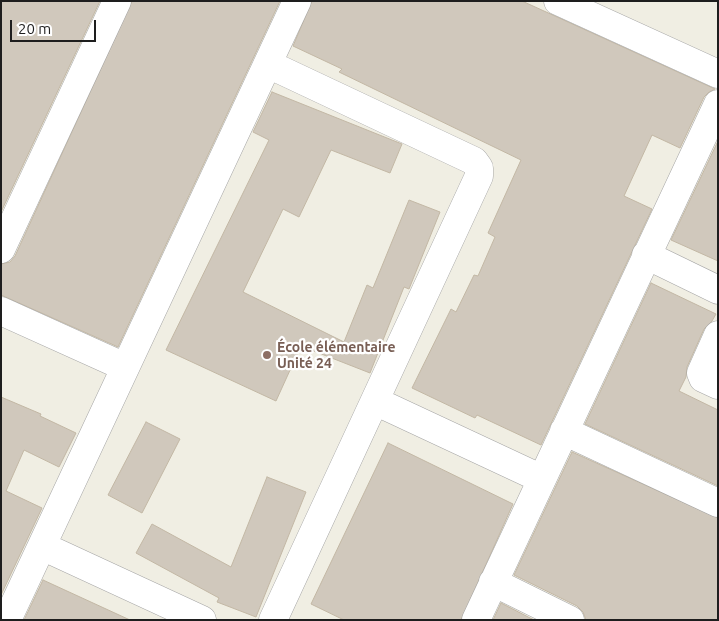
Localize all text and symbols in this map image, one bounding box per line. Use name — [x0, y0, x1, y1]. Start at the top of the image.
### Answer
scale bar — [12, 10, 99, 42]
text: 20 m — [18, 20, 51, 37]
place label: École élémentaire Unité 24 — [277, 339, 396, 372]
marker: École élémentaire Unité 24 — [261, 349, 273, 361]

